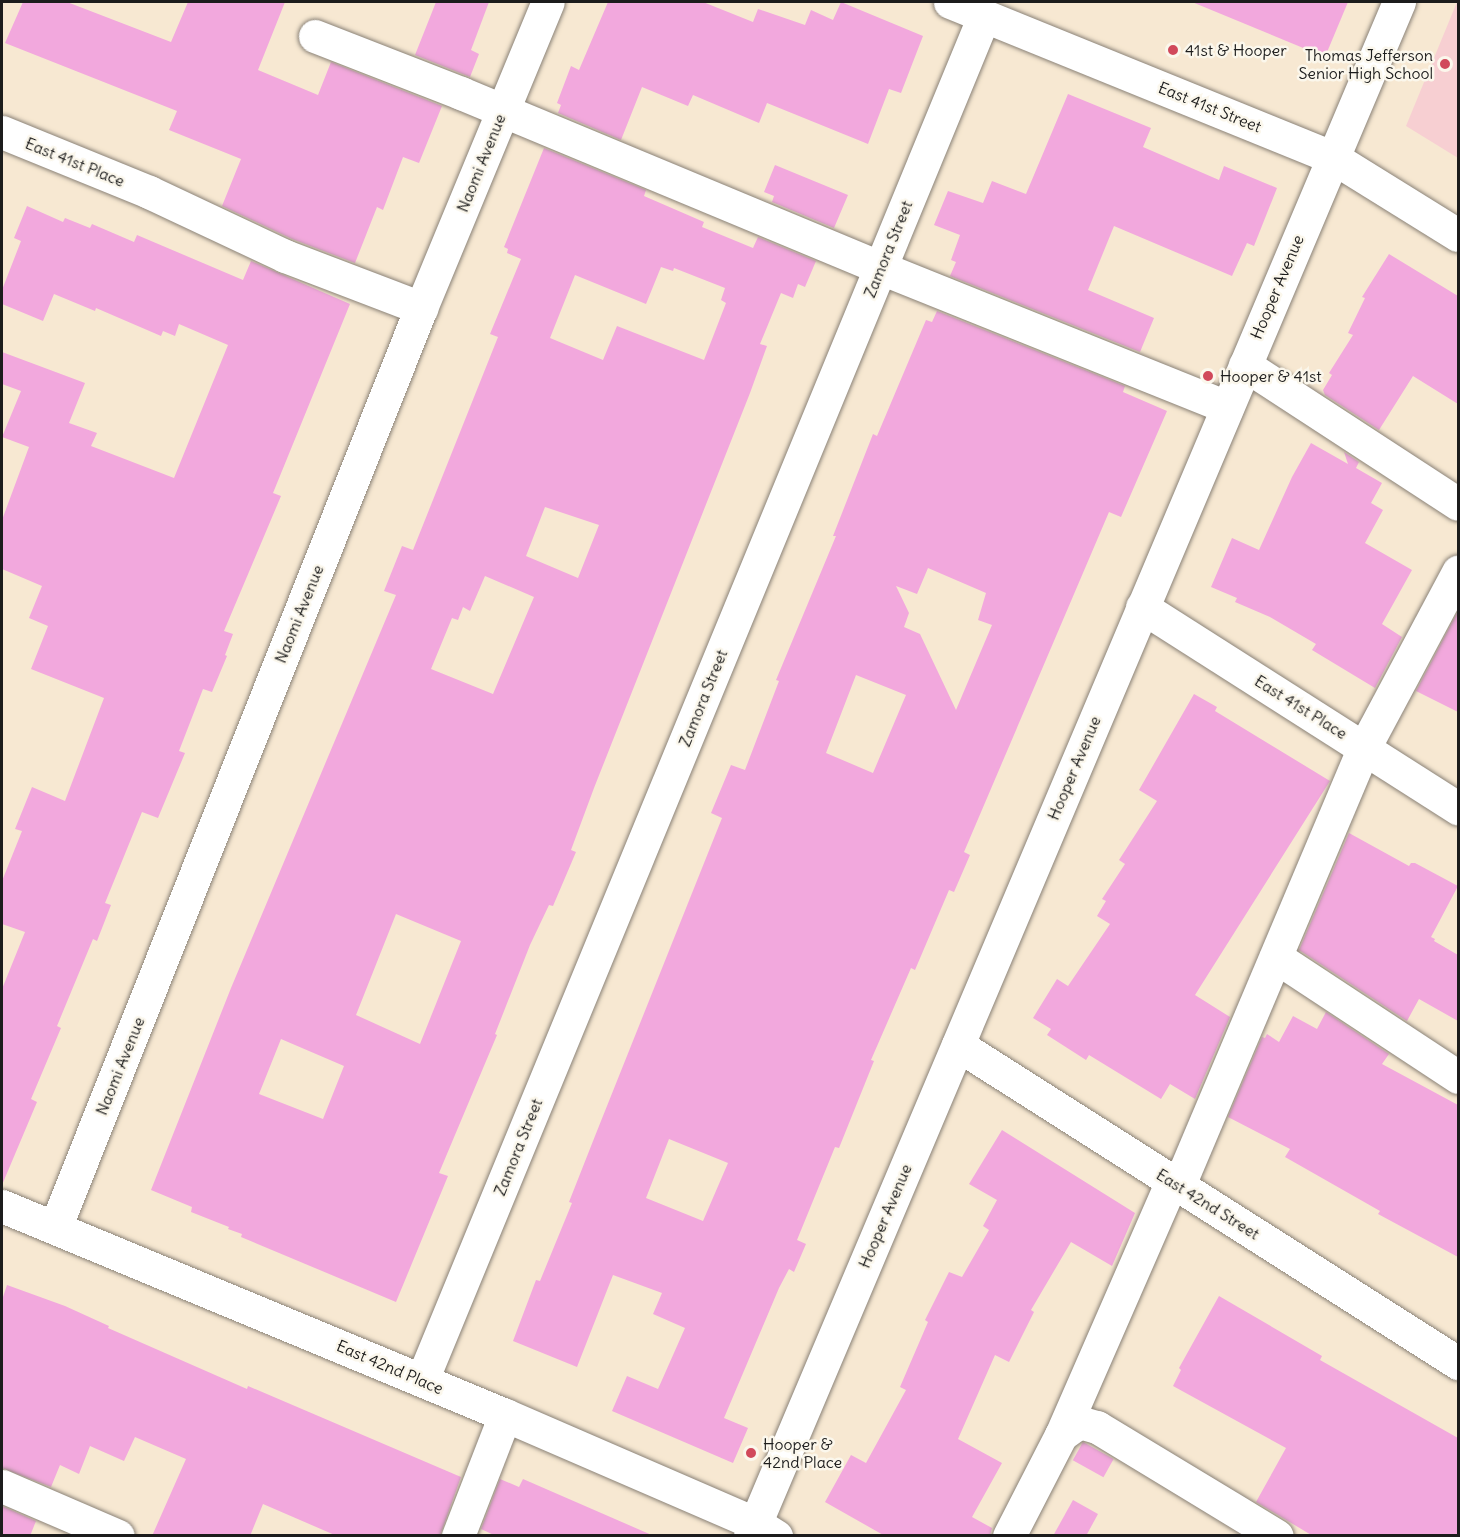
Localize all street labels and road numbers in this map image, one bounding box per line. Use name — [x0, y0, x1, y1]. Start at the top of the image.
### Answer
street label: East 41st Street — [1156, 78, 1264, 136]
street label: Naomi Avenue — [453, 111, 509, 215]
street label: East 41st Place — [23, 133, 127, 191]
street label: Zamora Street — [860, 198, 916, 300]
street label: Hooper Avenue — [1246, 232, 1308, 342]
street label: Naomi Avenue — [271, 562, 327, 666]
street label: Zamora Street — [675, 647, 731, 749]
street label: East 41st Place — [1251, 671, 1351, 743]
street label: Hooper Avenue — [1043, 713, 1105, 823]
street label: Naomi Avenue — [92, 1014, 148, 1118]
street label: Zamora Street — [490, 1096, 546, 1198]
street label: Hooper Avenue — [854, 1161, 916, 1271]
street label: East 42nd Street — [1153, 1165, 1263, 1243]
street label: East 42nd Place — [334, 1336, 446, 1398]

